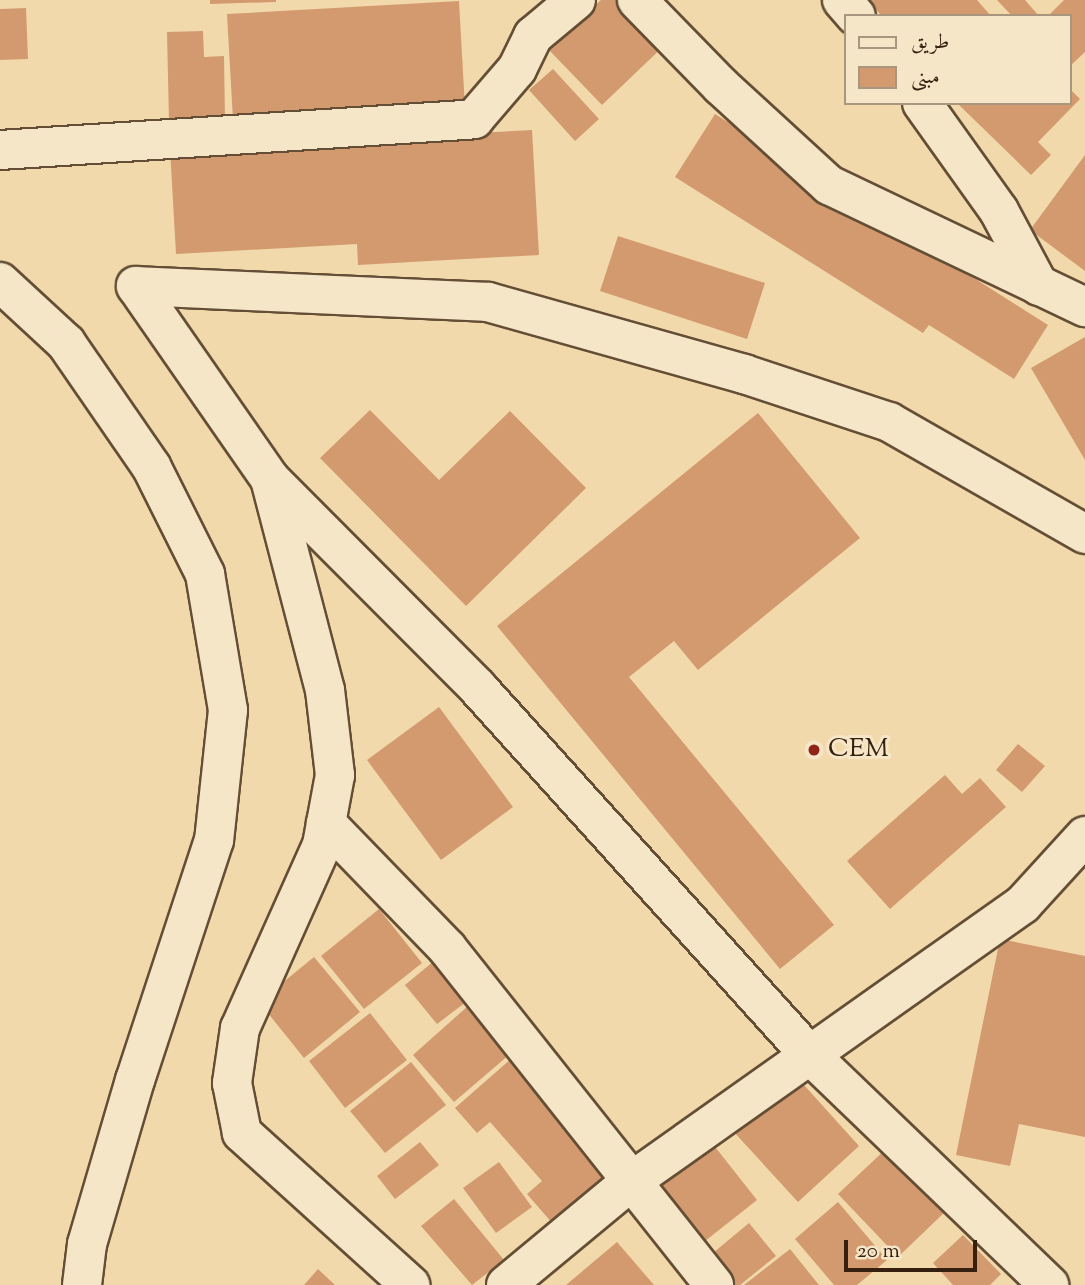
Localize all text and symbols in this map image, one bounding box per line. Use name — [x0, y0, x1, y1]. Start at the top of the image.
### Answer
legend — [844, 14, 1071, 105]
text: طريق — [911, 28, 949, 58]
text: مبنى — [911, 63, 940, 93]
place label: CEM — [828, 734, 889, 766]
marker: CEM — [806, 742, 822, 758]
scale bar — [847, 1226, 980, 1270]
text: 20 m — [857, 1237, 900, 1267]

